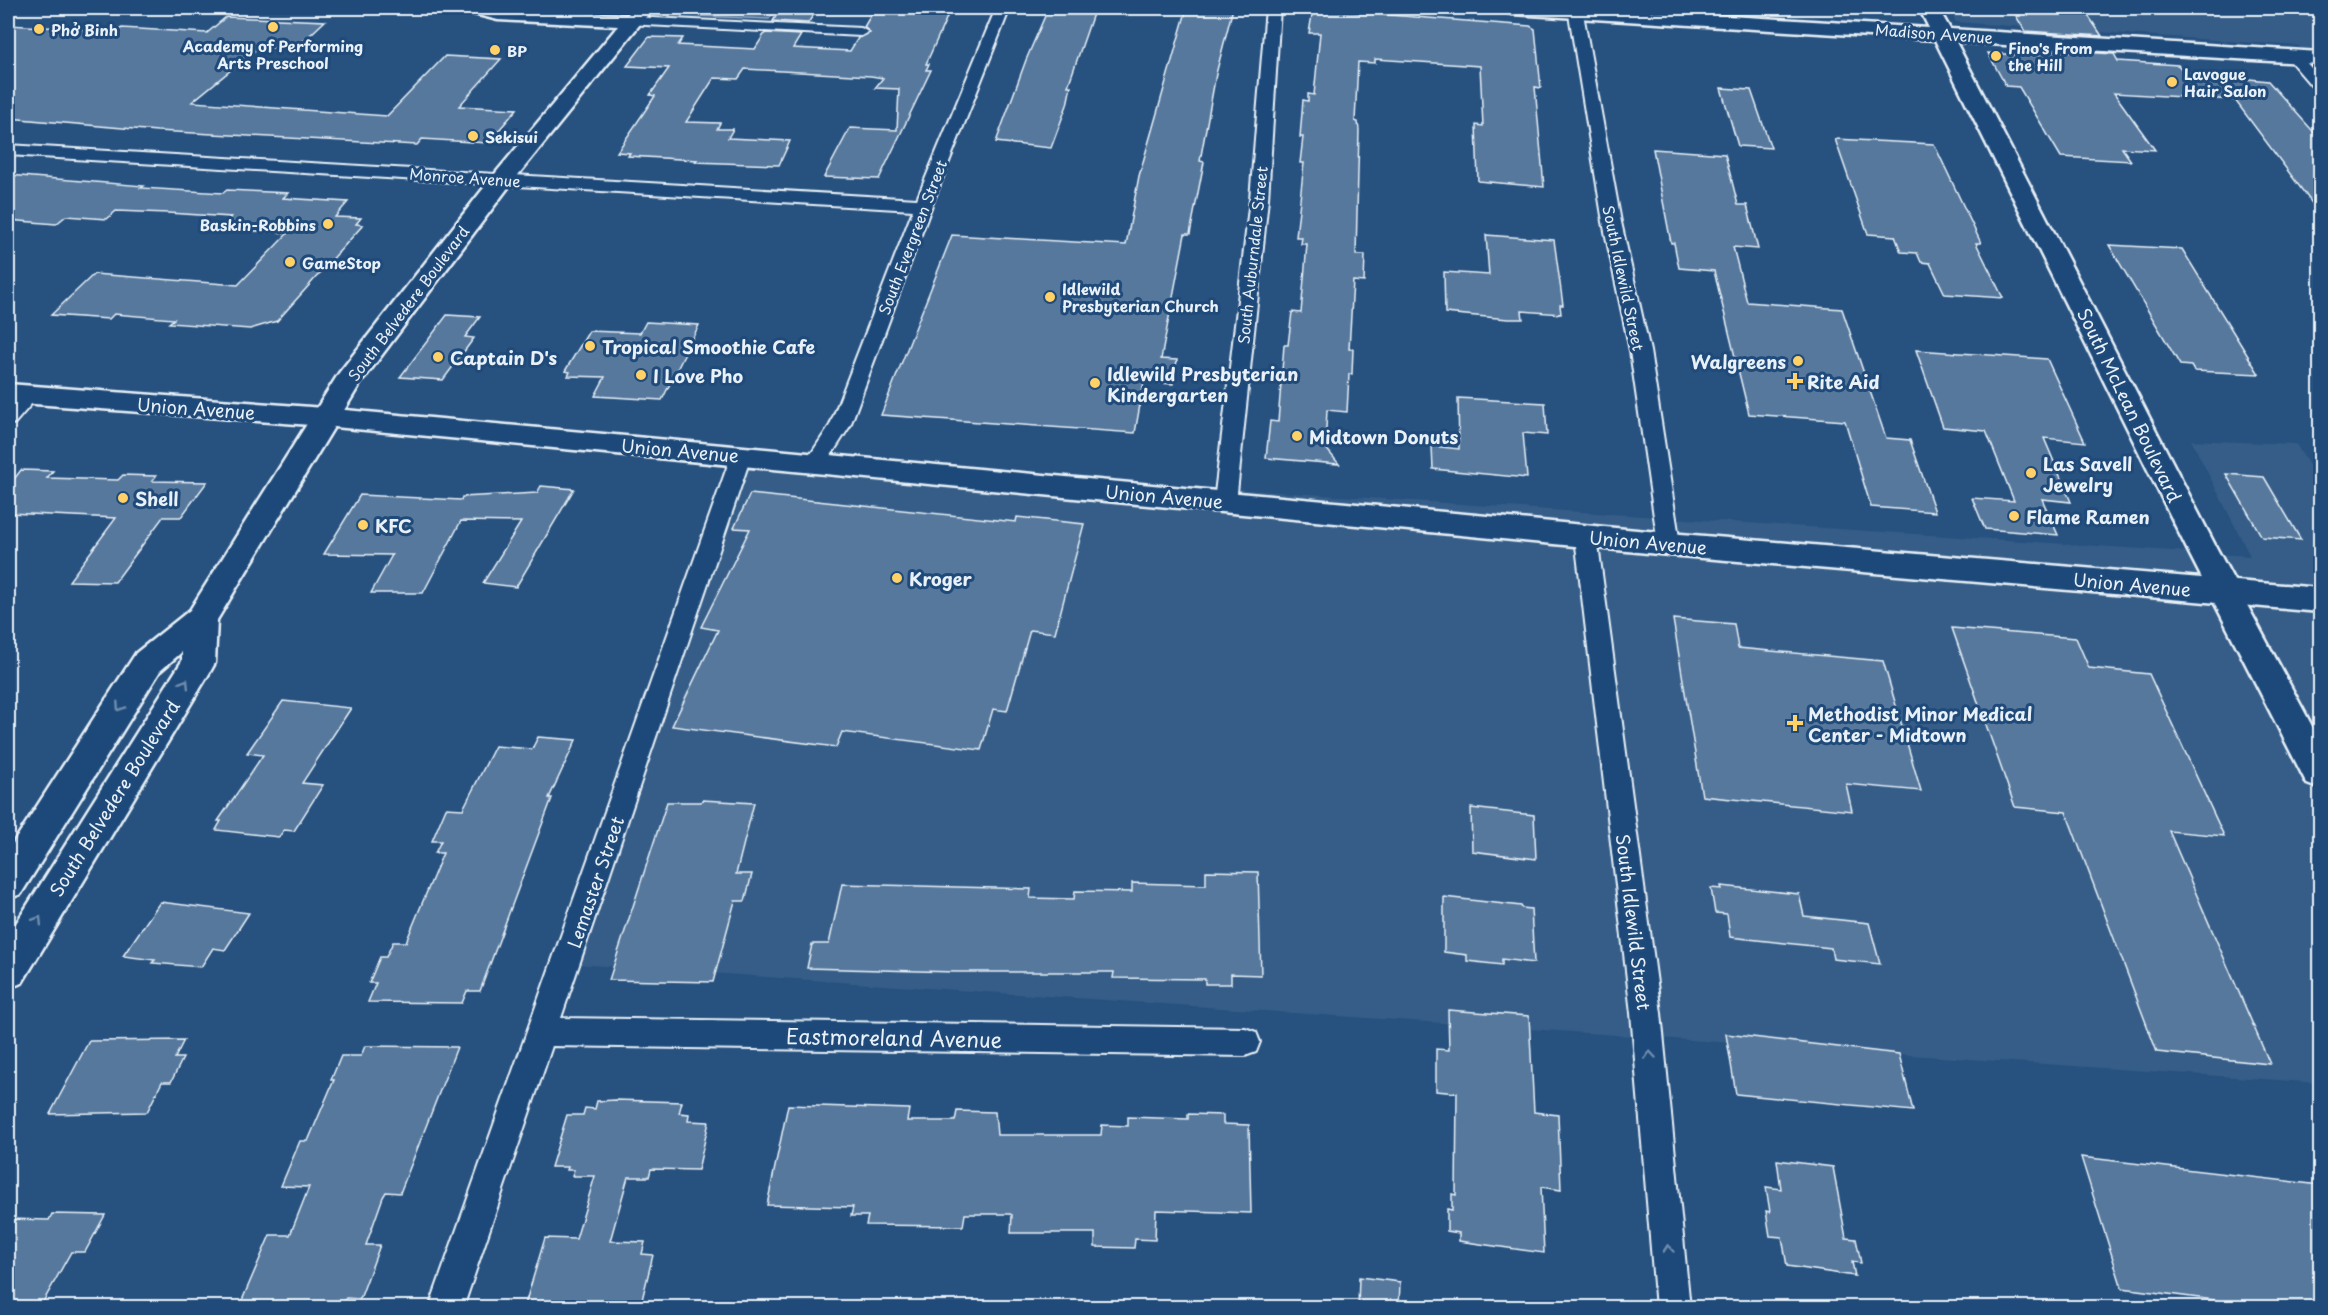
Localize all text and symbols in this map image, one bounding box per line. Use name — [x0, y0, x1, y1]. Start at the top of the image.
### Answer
street label: Madison Avenue — [1874, 17, 1994, 49]
place label: Phở Binh — [51, 18, 118, 41]
marker: Academy of Performing Arts Preschool — [266, 20, 280, 34]
marker: Phở Binh — [32, 22, 46, 36]
place label: Academy of Performing Arts Preschool — [182, 34, 363, 74]
place label: Fino's From the Hill — [2008, 36, 2093, 76]
place label: BP — [507, 39, 527, 62]
marker: BP — [488, 43, 502, 57]
marker: Fino's From the Hill — [1989, 49, 2003, 63]
place label: Lavogue Hair Salon — [2184, 62, 2267, 102]
marker: Lavogue Hair Salon — [2165, 75, 2179, 89]
place label: Sekisui — [485, 125, 538, 148]
marker: Sekisui — [466, 129, 480, 143]
street label: South Evergreen Street — [872, 156, 952, 318]
street label: Monroe Avenue — [409, 162, 521, 192]
street label: South Auburndale Street — [1231, 165, 1273, 345]
street label: South Idlewild Street — [1597, 203, 1651, 353]
place label: Baskin-Robbins — [200, 213, 316, 236]
marker: Baskin-Robbins — [321, 217, 335, 231]
street label: South Belvedere Boulevard — [342, 221, 474, 385]
place label: GameStop — [302, 251, 381, 274]
marker: GameStop — [283, 255, 297, 269]
place label: Idlewild Presbyterian Church — [1062, 277, 1219, 317]
marker: Idlewild Presbyterian Church — [1043, 290, 1057, 304]
street label: South McLean Boulevard — [2071, 303, 2189, 507]
place label: Tropical Smoothie Cafe — [602, 333, 815, 360]
marker: Tropical Smoothie Cafe — [583, 339, 597, 353]
place label: Captain D's — [450, 344, 557, 371]
place label: Walgreens — [1691, 348, 1786, 375]
marker: Captain D's — [431, 350, 445, 364]
marker: Walgreens — [1791, 354, 1805, 368]
place label: Idlewild Presbyterian Kindergarten — [1107, 360, 1298, 408]
place label: I Love Pho — [653, 362, 744, 389]
marker: I Love Pho — [634, 368, 648, 382]
place label: Rite Aid — [1807, 368, 1880, 395]
marker: Rite Aid — [1788, 374, 1802, 388]
marker: Idlewild Presbyterian Kindergarten — [1088, 376, 1102, 390]
street label: Union Avenue — [136, 390, 256, 426]
place label: Midtown Donuts — [1309, 423, 1458, 450]
marker: Midtown Donuts — [1290, 429, 1304, 443]
street label: Union Avenue — [620, 431, 740, 469]
place label: Las Savell Jewelry — [2043, 450, 2132, 498]
marker: Las Savell Jewelry — [2024, 466, 2038, 480]
street label: Union Avenue — [1104, 477, 1224, 515]
place label: Shell — [135, 485, 178, 512]
marker: Shell — [116, 491, 130, 505]
place label: Flame Ramen — [2026, 503, 2150, 530]
marker: Flame Ramen — [2007, 509, 2021, 523]
place label: KFC — [375, 512, 412, 539]
marker: KFC — [356, 518, 370, 532]
street label: Union Avenue — [1588, 523, 1708, 561]
place label: Kroger — [909, 565, 973, 592]
street label: Union Avenue — [2072, 565, 2192, 603]
marker: Kroger — [890, 571, 904, 585]
one-way arrow — [177, 679, 189, 689]
street label: South Belvedere Boulevard — [42, 695, 186, 901]
place label: Methodist Minor Medical Center - Midtown — [1808, 700, 2032, 748]
one-way arrow — [115, 701, 127, 711]
marker: Methodist Minor Medical Center - Midtown — [1786, 714, 1804, 732]
street label: Lemaster Street — [560, 812, 630, 952]
street label: South Idlewild Street — [1610, 832, 1658, 1012]
one-way arrow — [31, 916, 43, 926]
street label: Eastmoreland Avenue — [786, 1019, 1002, 1055]
one-way arrow — [1644, 1051, 1657, 1060]
one-way arrow — [1662, 1245, 1675, 1254]

